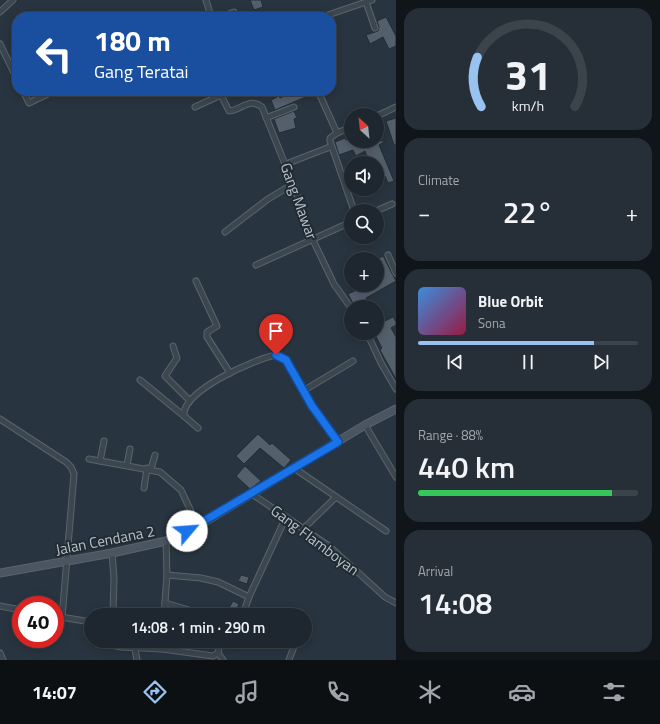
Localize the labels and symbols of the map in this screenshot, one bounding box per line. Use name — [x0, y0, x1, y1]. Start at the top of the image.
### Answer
north arrow — [344, 108, 384, 148]
street label: Gang Mawar — [275, 159, 323, 243]
pin — [259, 314, 293, 355]
street label: Gang Flamboyan — [266, 499, 364, 581]
position arrow — [166, 510, 208, 552]
street label: Jalan Cendana 2 — [53, 519, 157, 561]
speed limit sign: 40 — [12, 596, 64, 648]

